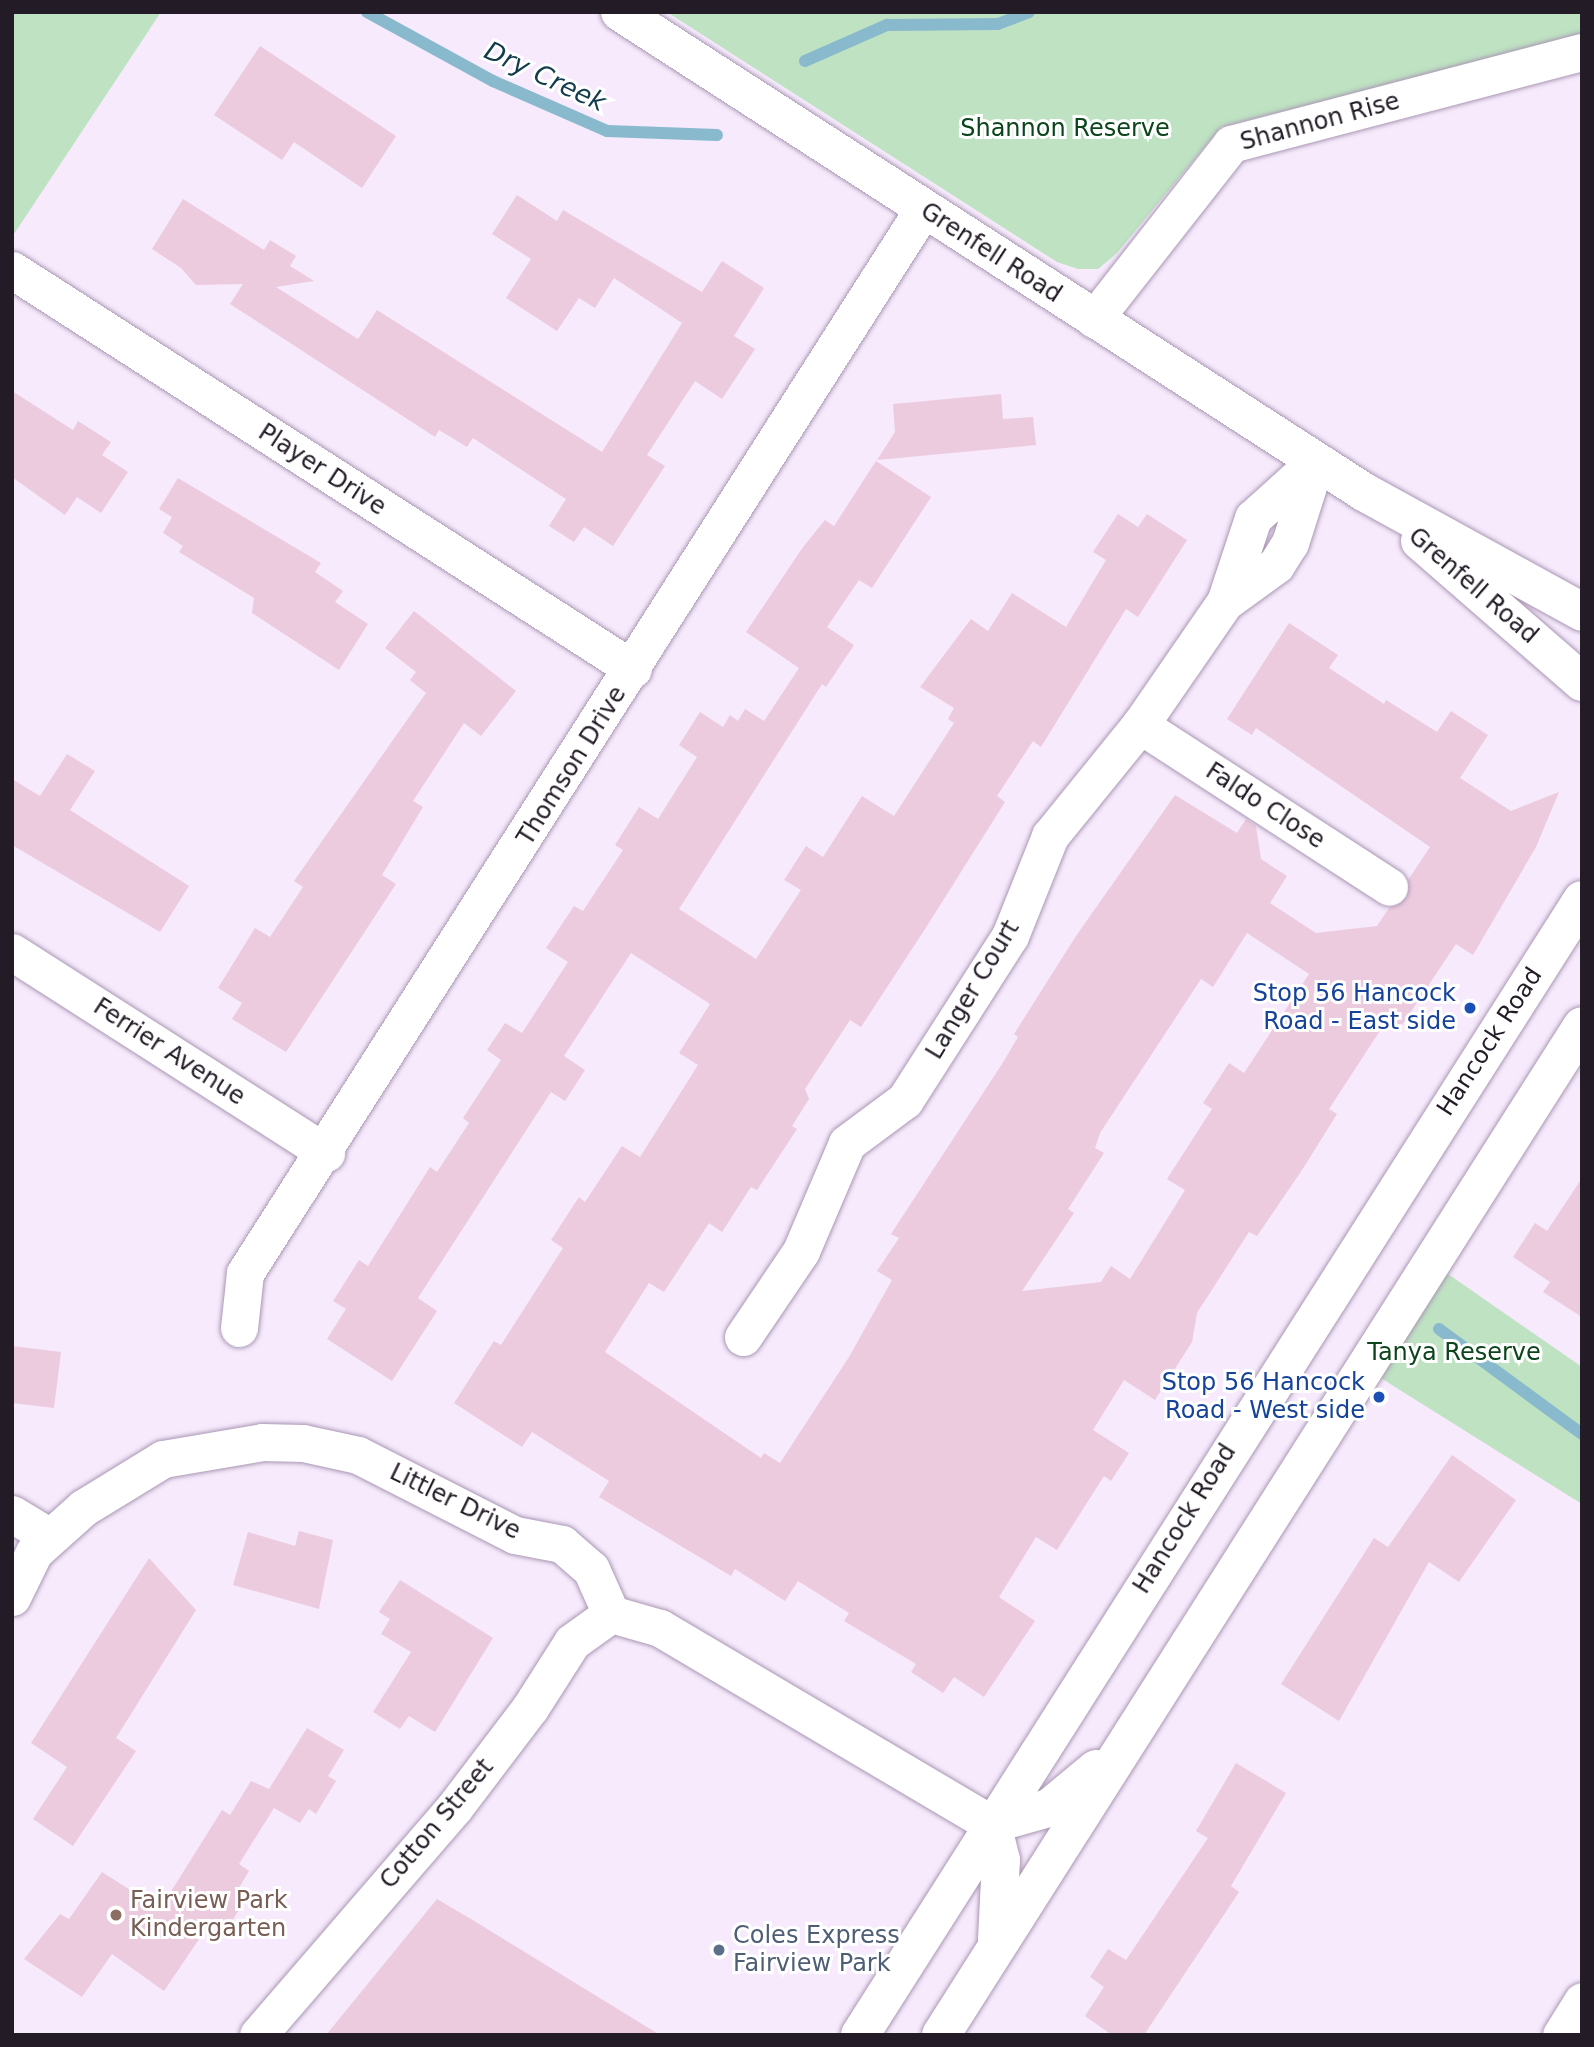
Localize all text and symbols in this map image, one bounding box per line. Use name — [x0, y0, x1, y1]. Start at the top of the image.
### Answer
water label: Dry Creek — [479, 35, 611, 119]
street label: Shannon Rise — [1237, 87, 1403, 157]
park label: Shannon Reserve — [960, 115, 1170, 143]
street label: Grenfell Road — [915, 197, 1067, 309]
street label: Player Drive — [253, 418, 391, 522]
street label: Grenfell Road — [1402, 522, 1544, 650]
street label: Thomson Drive — [512, 681, 632, 851]
street label: Faldo Close — [1200, 757, 1330, 855]
street label: Langer Court — [920, 915, 1026, 1065]
street label: Hancock Road — [1431, 963, 1549, 1121]
place label: Stop 56 Hancock Road - East side — [1253, 980, 1456, 1036]
street label: Ferrier Avenue — [88, 992, 250, 1112]
marker: Stop 56 Hancock Road - East side — [1462, 1000, 1478, 1016]
park label: Tanya Reserve — [1367, 1339, 1541, 1367]
place label: Stop 56 Hancock Road - West side — [1162, 1369, 1365, 1425]
marker: Stop 56 Hancock Road - West side — [1371, 1389, 1387, 1405]
street label: Hancock Road — [1128, 1439, 1242, 1599]
street label: Littler Drive — [385, 1458, 525, 1546]
street label: Cotton Street — [374, 1753, 500, 1895]
place label: Fairview Park Kindergarten — [130, 1887, 288, 1943]
marker: Fairview Park Kindergarten — [108, 1907, 124, 1923]
place label: Coles Express Fairview Park — [733, 1922, 900, 1978]
marker: Coles Express Fairview Park — [711, 1942, 727, 1958]

